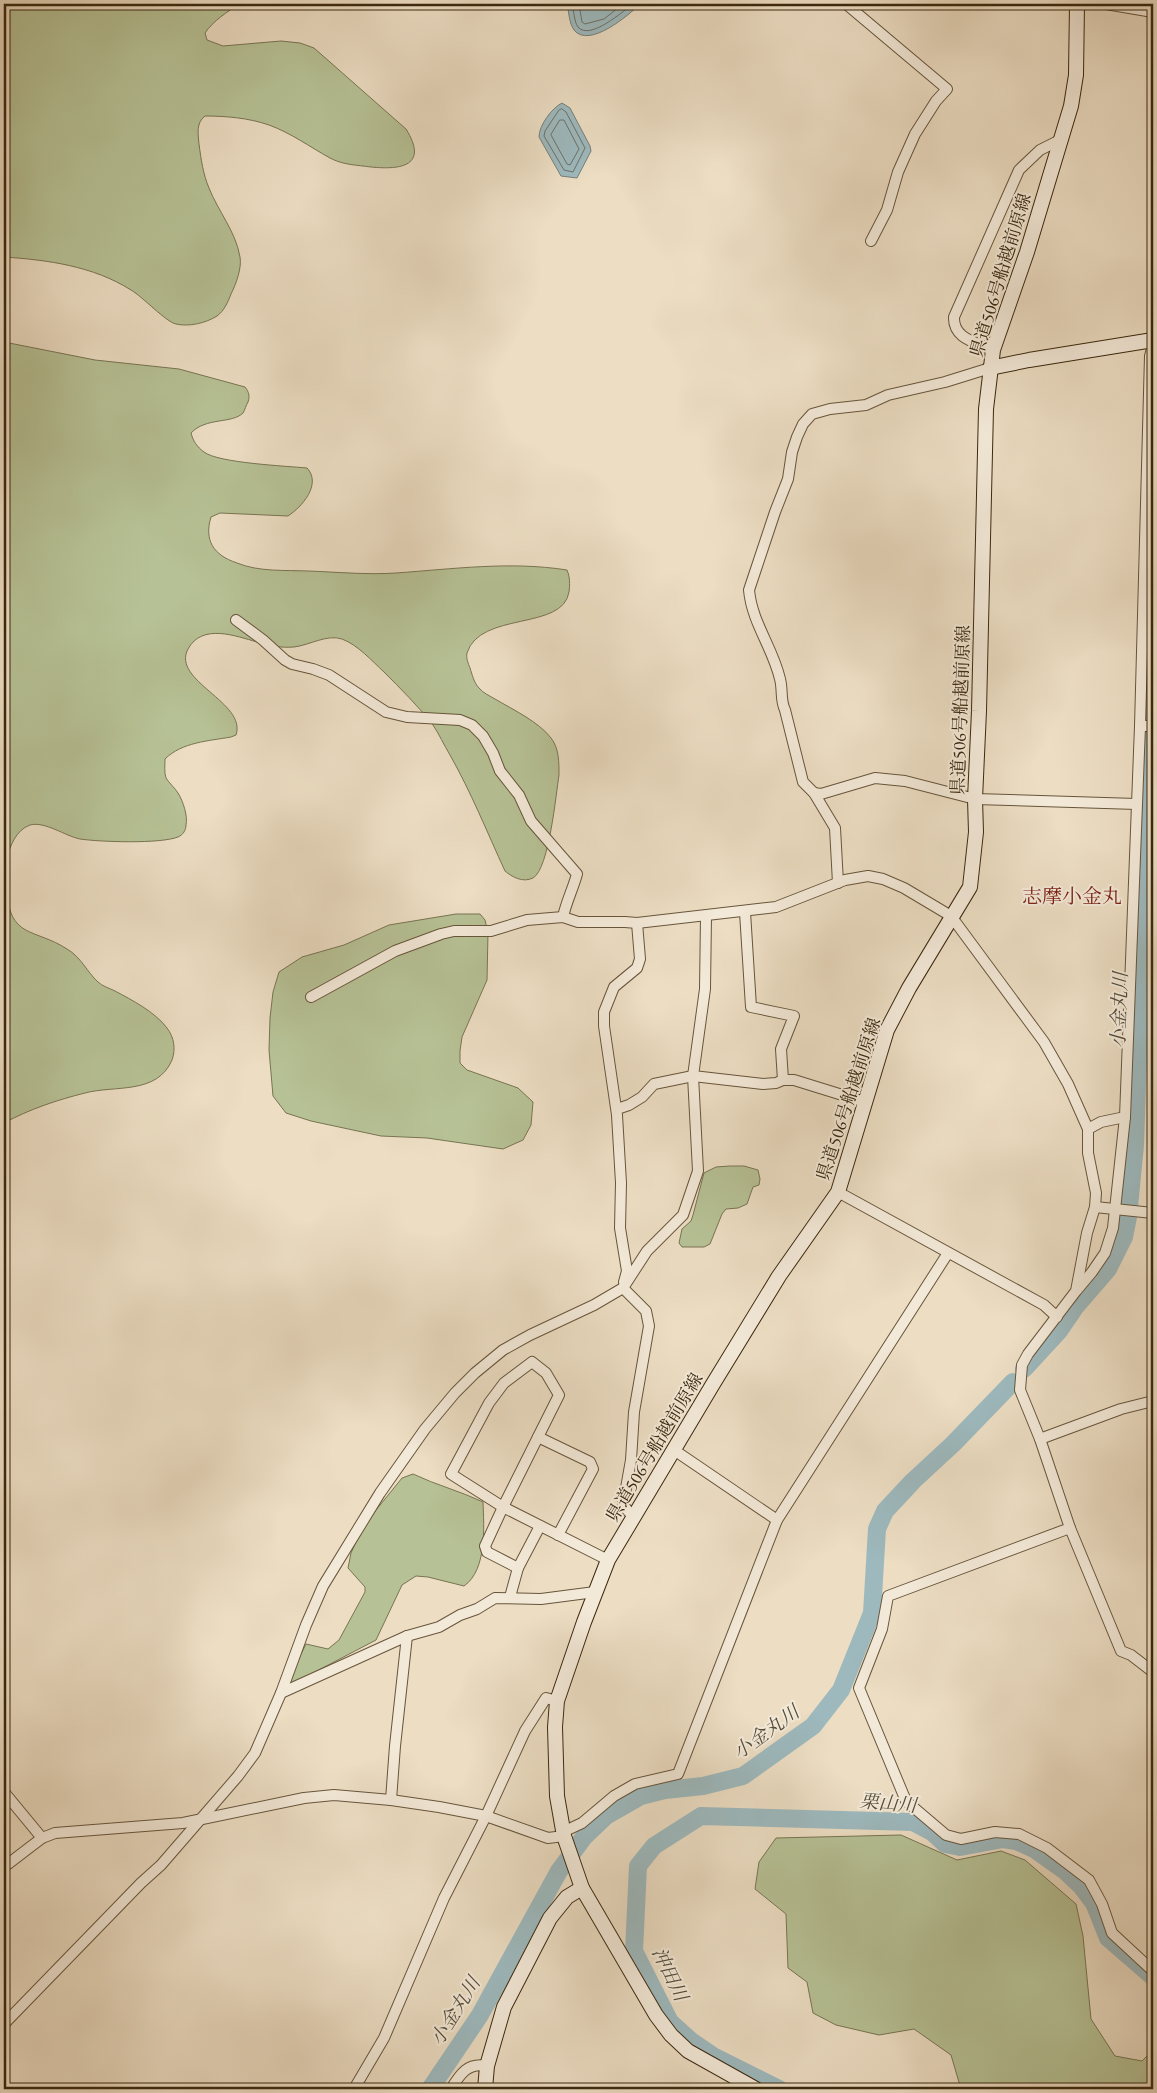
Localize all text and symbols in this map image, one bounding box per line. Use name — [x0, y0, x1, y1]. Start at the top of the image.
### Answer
street label: 県道506号船越前原線 — [964, 190, 1036, 360]
street label: 県道506号船越前原線 — [946, 625, 974, 795]
district label: 志摩小金丸 — [1022, 883, 1122, 909]
water label: 小金丸川 — [1105, 970, 1133, 1048]
street label: 県道506号船越前原線 — [811, 1015, 885, 1183]
street label: 県道506号船越前原線 — [600, 1368, 708, 1526]
water label: 小金丸川 — [728, 1698, 806, 1764]
water label: 栗山川 — [859, 1788, 919, 1818]
water label: 沖田川 — [646, 1943, 695, 2007]
water label: 小金丸川 — [424, 1970, 487, 2050]

